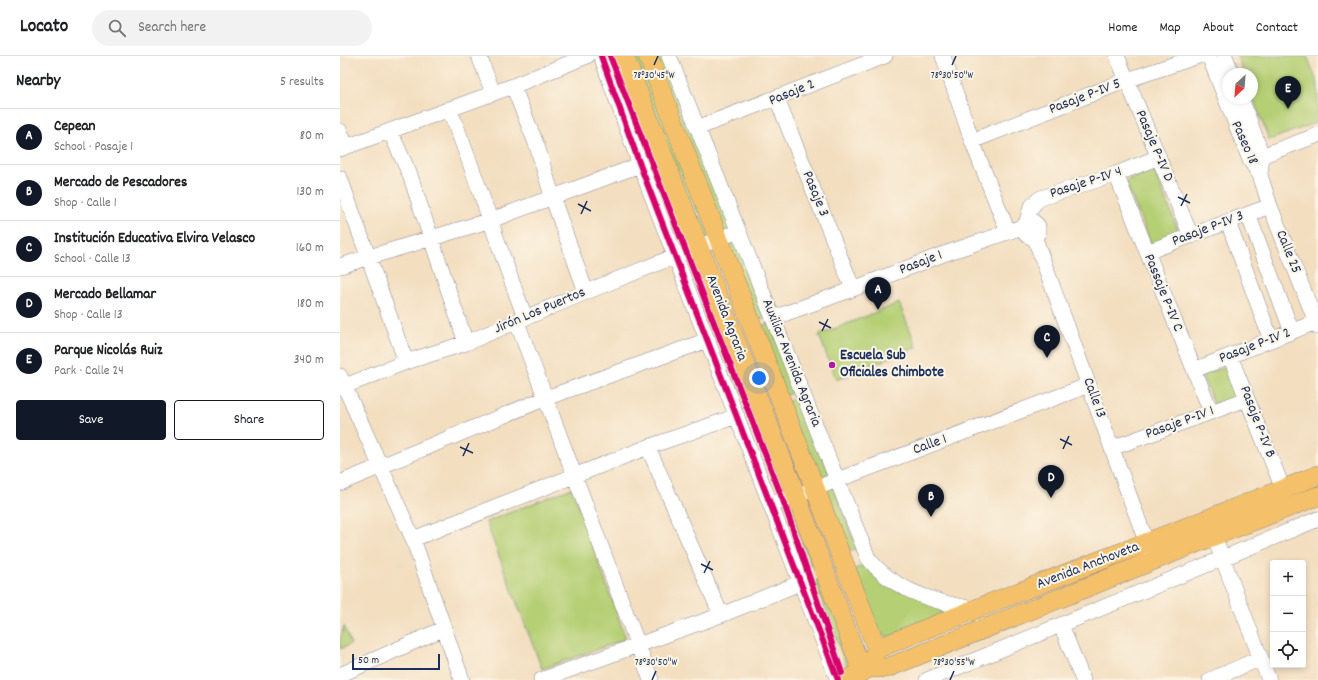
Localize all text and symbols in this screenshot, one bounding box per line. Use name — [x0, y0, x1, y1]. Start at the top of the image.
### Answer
search box — [92, 10, 372, 46]
text: Locato — [20, 14, 68, 41]
icon: search — [106, 17, 128, 39]
text: Search here — [138, 17, 206, 39]
text: Home — [1108, 18, 1137, 38]
text: Map — [1159, 18, 1181, 38]
text: About — [1203, 18, 1234, 38]
text: Contact — [1256, 18, 1298, 38]
north arrow — [1222, 68, 1258, 104]
text: 78°30'45"W — [634, 69, 675, 83]
text: 78°30'50"W — [931, 69, 973, 83]
text: Nearby — [16, 70, 60, 94]
text: 5 results — [280, 73, 324, 92]
street label: Pasaje P-IV 5 — [1046, 73, 1124, 121]
street label: Pasaje 2 — [766, 74, 818, 112]
pin: E — [1275, 76, 1301, 109]
street label: Pasaje P-IV D — [1129, 107, 1179, 186]
text: Cepean — [54, 116, 96, 138]
street label: Paseo 18 — [1225, 117, 1263, 169]
text: A — [25, 127, 33, 146]
text: 80 m — [300, 127, 324, 146]
text: School · Pasaje 1 — [54, 138, 133, 157]
street label: Pasaje P-IV 4 — [1047, 161, 1125, 205]
street label: Pasaje 3 — [796, 168, 834, 220]
text: Mercado de Pescadores — [54, 172, 187, 194]
text: B — [26, 183, 32, 202]
text: 130 m — [296, 183, 324, 202]
text: Shop · Calle 1 — [54, 194, 117, 213]
street label: Pasaje P-IV 3 — [1169, 205, 1247, 253]
street label: Calle 25 — [1269, 227, 1307, 277]
text: Institución Educativa Elvira Velasco — [54, 228, 255, 250]
text: C — [26, 239, 32, 258]
text: 160 m — [296, 239, 324, 258]
street label: Pasaje 1 — [896, 245, 946, 281]
text: School · Calle 13 — [54, 250, 131, 269]
street label: Passaje P-IV C — [1137, 251, 1189, 335]
street label: Avenida Agraria — [699, 272, 753, 365]
pin: A — [865, 277, 891, 310]
street label: Jirón Los Puertos — [491, 282, 589, 340]
text: Mercado Bellamar — [54, 284, 156, 306]
text: D — [26, 295, 32, 314]
text: 180 m — [297, 295, 324, 314]
street label: Auxiliar Avenida Agraria — [755, 296, 827, 431]
text: Shop · Calle 13 — [54, 306, 122, 325]
street label: Pasaje P-IV 2 — [1216, 322, 1294, 370]
pin: C — [1034, 325, 1060, 358]
text: Parque Nicolás Ruiz — [54, 340, 162, 362]
place label: Escuela Sub Oficiales Chimbote — [840, 345, 944, 384]
text: E — [26, 351, 32, 370]
text: 340 m — [294, 351, 324, 370]
marker: Escuela Sub Oficiales Chimbote — [827, 360, 837, 370]
text: Park · Calle 24 — [54, 362, 124, 381]
your location — [749, 368, 769, 388]
street label: Calle 13 — [1077, 375, 1111, 421]
street label: Pasaje P-IV B — [1233, 383, 1281, 461]
button: Save — [16, 400, 166, 440]
button: Share — [174, 400, 324, 440]
street label: Pasaje P-IV 1 — [1143, 400, 1217, 446]
street label: Calle 1 — [910, 429, 950, 461]
pin: D — [1038, 465, 1064, 498]
pin: B — [918, 484, 944, 517]
street label: Avenida Anchoveta — [1033, 536, 1143, 596]
map controls — [1270, 560, 1306, 668]
button: + — [1270, 560, 1306, 596]
button: − — [1270, 596, 1306, 632]
button: locate — [1270, 632, 1306, 668]
scale bar — [352, 652, 440, 671]
text: 50 m — [358, 653, 379, 669]
text: 78°30'50"W — [635, 656, 677, 670]
text: 78°30'55"W — [933, 656, 975, 670]

